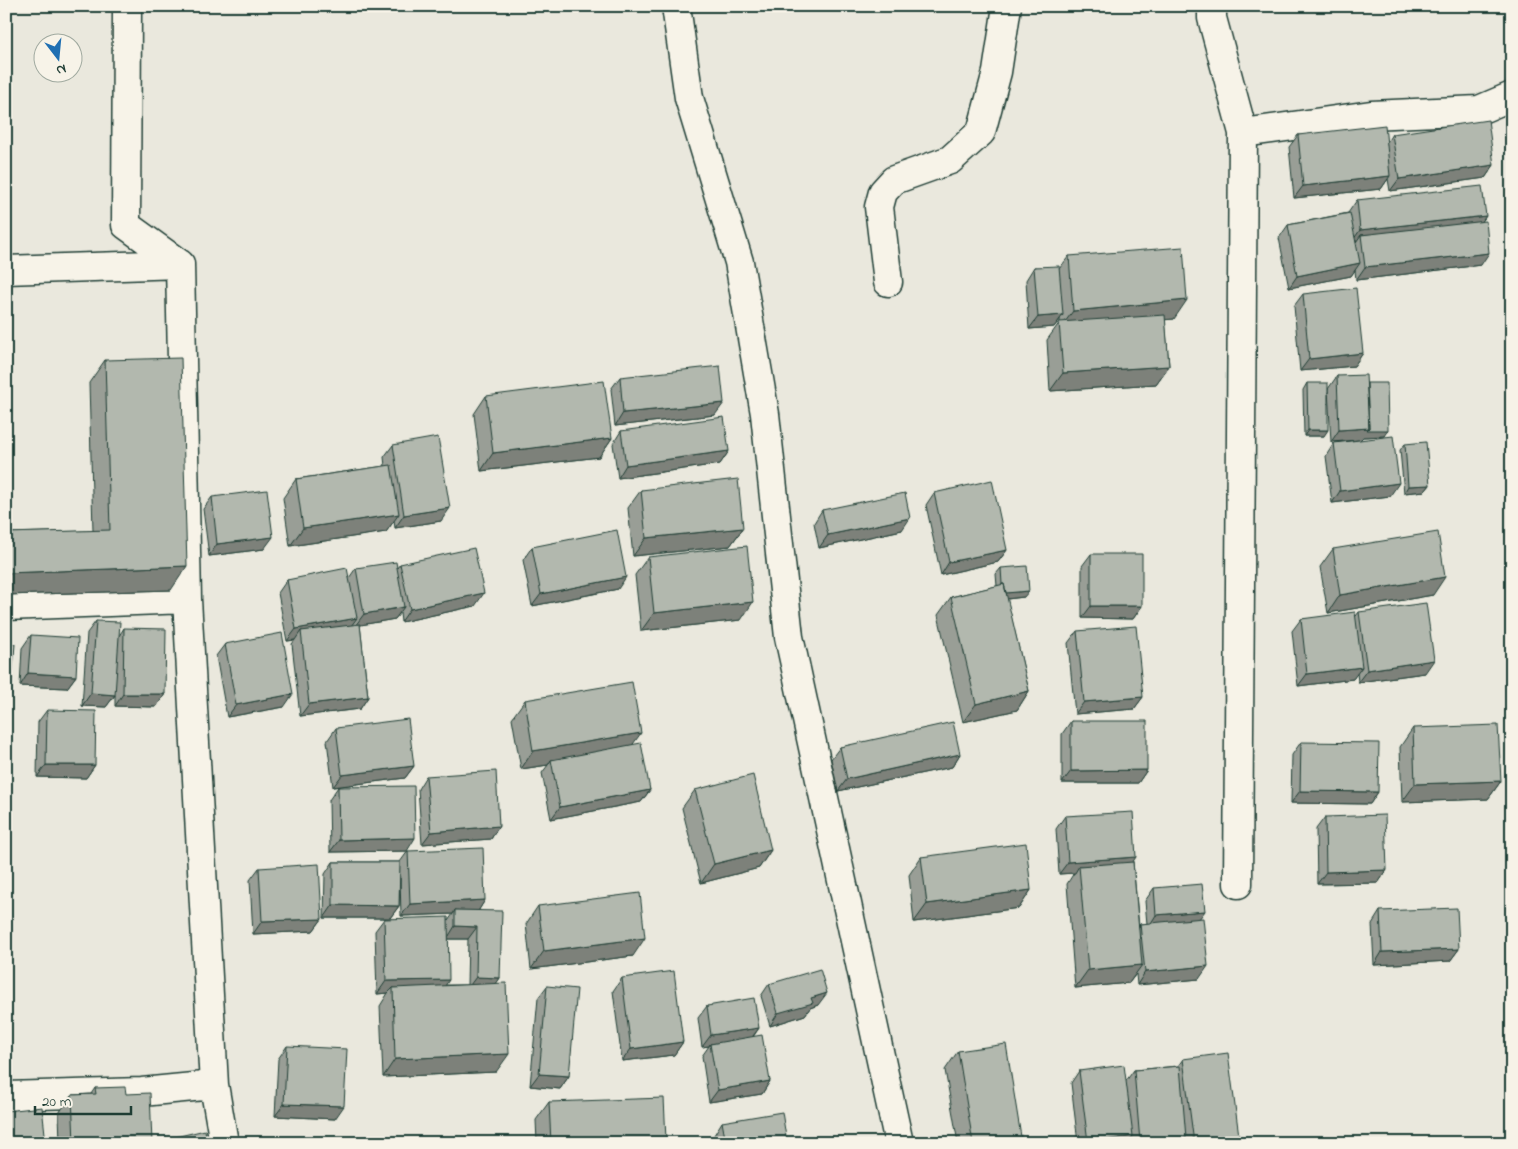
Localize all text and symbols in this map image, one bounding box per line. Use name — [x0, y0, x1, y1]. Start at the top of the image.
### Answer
north arrow — [32, 32, 82, 82]
text: N — [54, 58, 69, 80]
scale bar — [35, 1084, 131, 1116]
text: 20 m — [42, 1091, 72, 1113]

